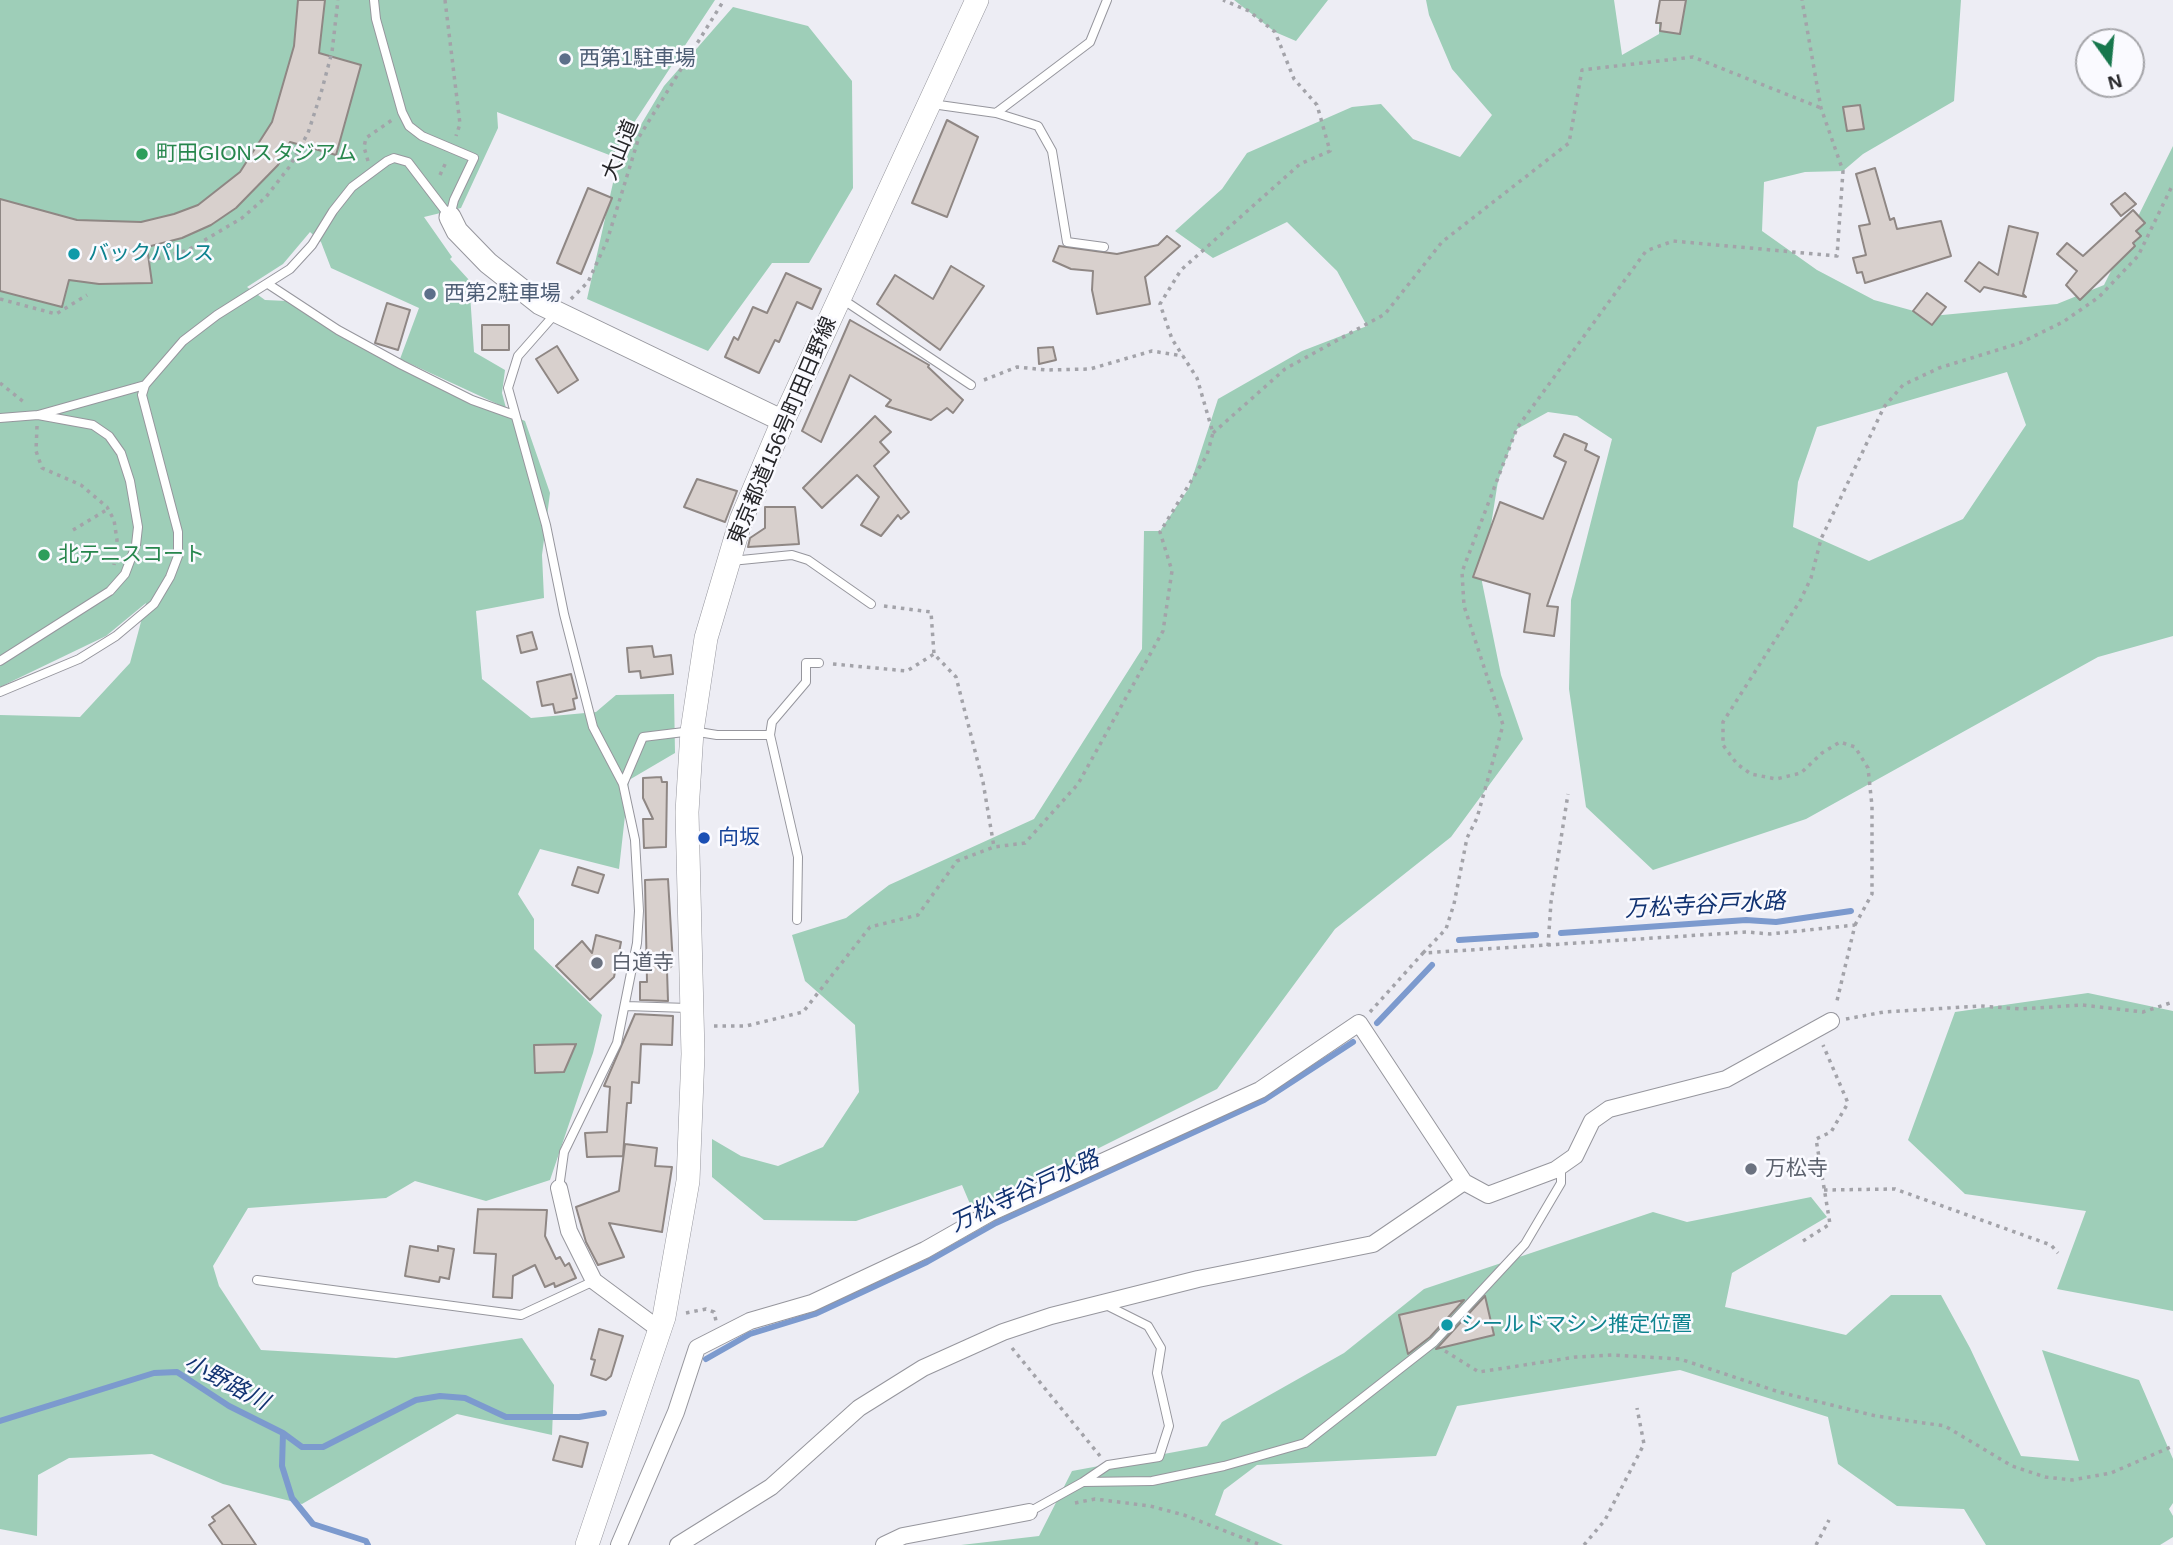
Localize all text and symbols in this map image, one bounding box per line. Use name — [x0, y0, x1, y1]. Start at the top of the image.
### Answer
north arrow — [2075, 28, 2145, 98]
place label: 西第1駐車場 — [579, 46, 696, 72]
marker: 西第1駐車場 — [557, 51, 573, 67]
text: N — [2106, 70, 2124, 94]
street label: 大山道 — [598, 116, 644, 184]
place label: 町田GIONスタジアム — [156, 141, 357, 167]
marker: 町田GIONスタジアム — [134, 146, 150, 162]
place label: バックパレス — [88, 241, 214, 267]
marker: バックパレス — [66, 246, 82, 262]
place label: 西第2駐車場 — [444, 281, 561, 307]
marker: 西第2駐車場 — [422, 286, 438, 302]
street label: 東京都道156号町田日野線 — [724, 313, 842, 549]
place label: 北テニスコート — [58, 542, 205, 568]
marker: 北テニスコート — [36, 547, 52, 563]
place label: 向坂 — [718, 825, 760, 851]
marker: 向坂 — [696, 830, 712, 846]
water label: 万松寺谷戸水路 — [1624, 888, 1786, 924]
place label: 白道寺 — [611, 950, 674, 976]
marker: 白道寺 — [589, 955, 605, 971]
water label: 万松寺谷戸水路 — [946, 1145, 1104, 1239]
place label: 万松寺 — [1765, 1156, 1828, 1182]
marker: 万松寺 — [1743, 1161, 1759, 1177]
place label: シールドマシン推定位置 — [1461, 1312, 1692, 1338]
marker: シールドマシン推定位置 — [1439, 1317, 1455, 1333]
water label: 小野路川 — [179, 1349, 273, 1417]

